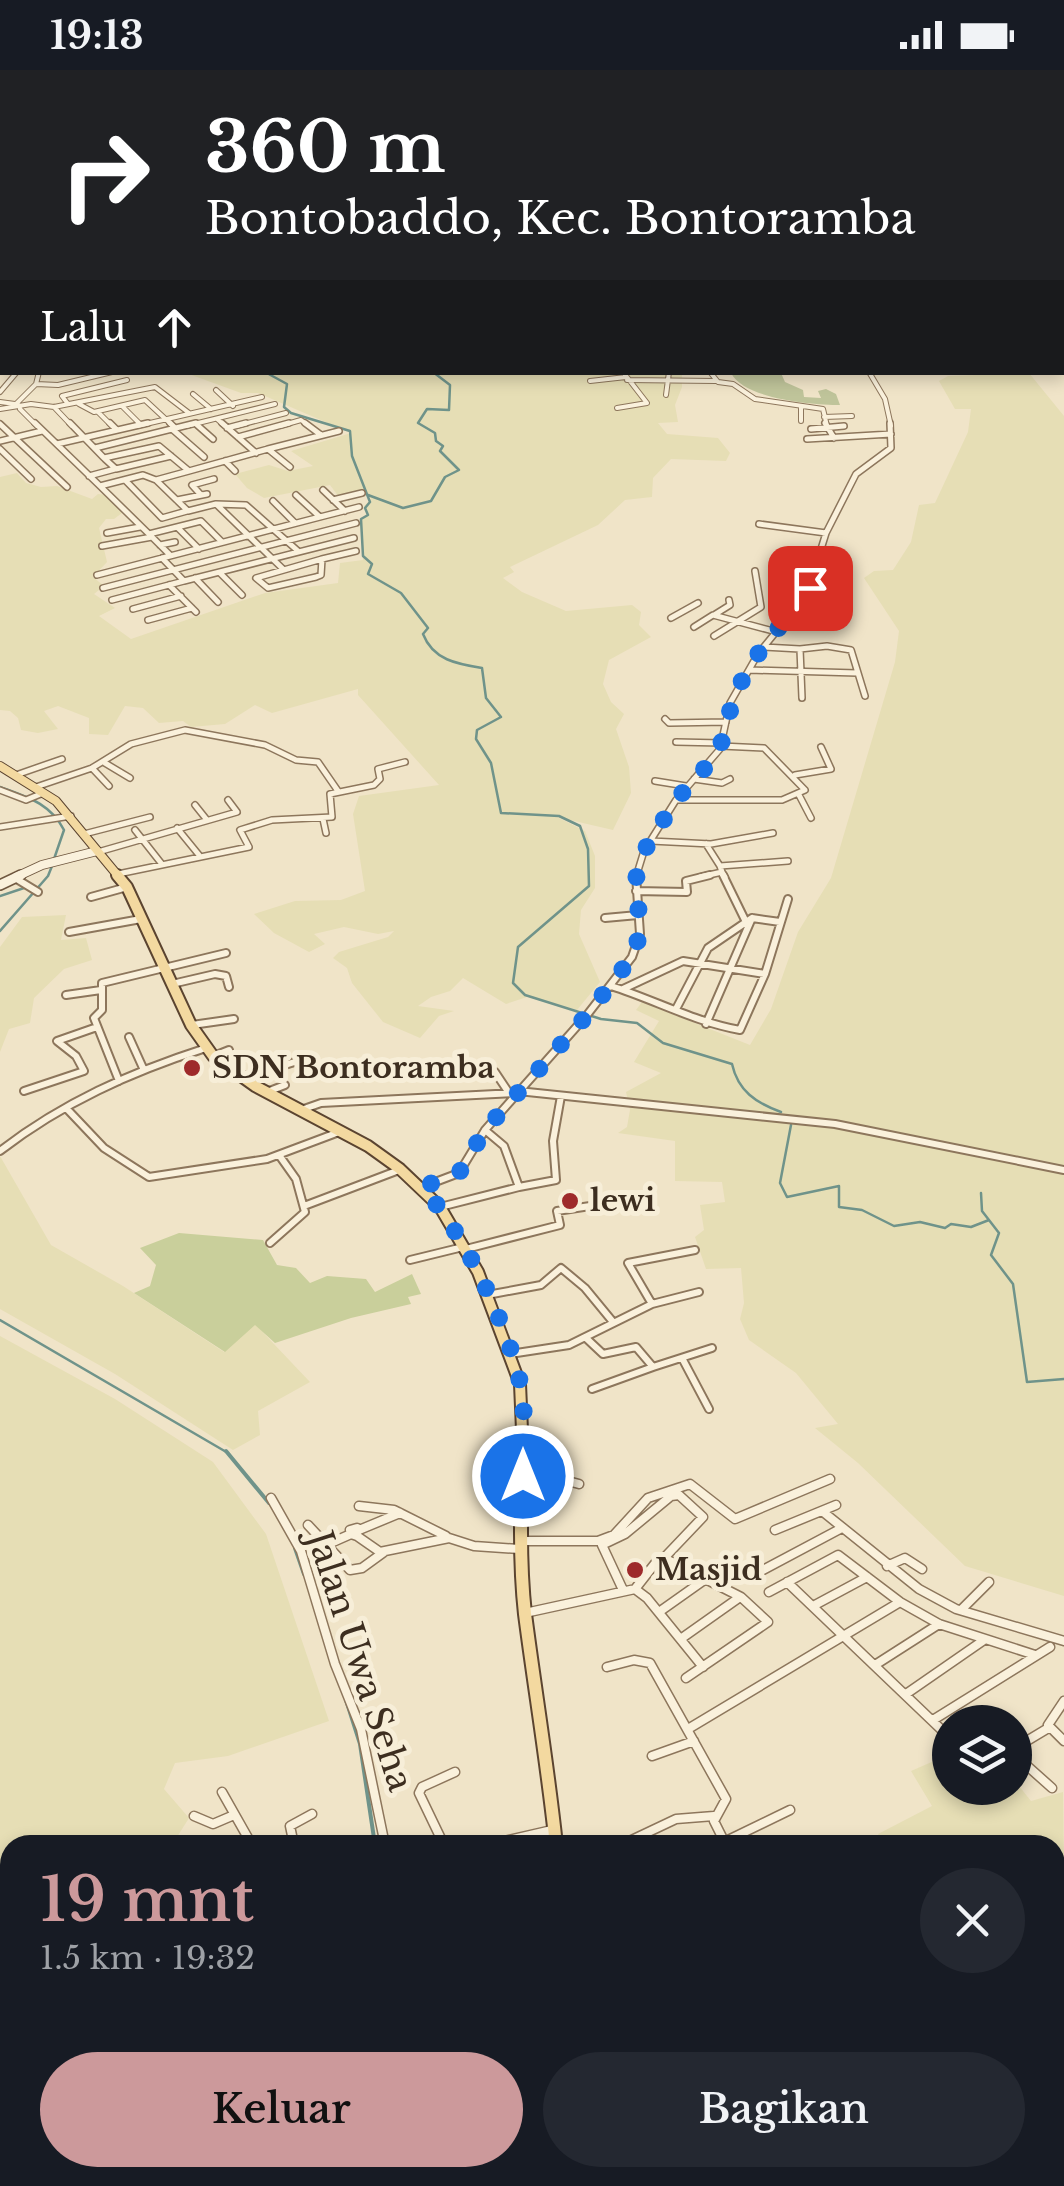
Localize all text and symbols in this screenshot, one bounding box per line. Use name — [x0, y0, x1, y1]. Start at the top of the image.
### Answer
text: 19:13 — [50, 12, 144, 59]
text: 360 m — [205, 104, 446, 191]
icon: right — [40, 110, 170, 240]
text: Bontobaddo, Kec. Bontoramba — [205, 190, 915, 246]
icon: ahead — [147, 300, 202, 355]
text: Lalu — [40, 304, 127, 351]
pin — [768, 546, 853, 631]
icon: arrive — [783, 561, 838, 616]
place label: SDN Bontoramba — [212, 1049, 495, 1086]
marker: SDN Bontoramba — [181, 1057, 203, 1079]
place label: lewi — [590, 1182, 656, 1219]
marker: lewi — [559, 1190, 581, 1212]
position arrow — [471, 1424, 575, 1528]
street label: Jalan Uwa Seha — [297, 1522, 423, 1797]
place label: Masjid — [655, 1551, 762, 1588]
marker: Masjid — [624, 1559, 646, 1581]
map controls — [932, 1705, 1032, 1805]
button: layers — [932, 1705, 1032, 1805]
text: 19 mnt — [40, 1863, 254, 1937]
button: close — [920, 1868, 1025, 1973]
text: 1.5 km · 19:32 — [40, 1938, 255, 1978]
button: Keluar — [40, 2052, 523, 2167]
button: Bagikan — [543, 2052, 1025, 2167]

